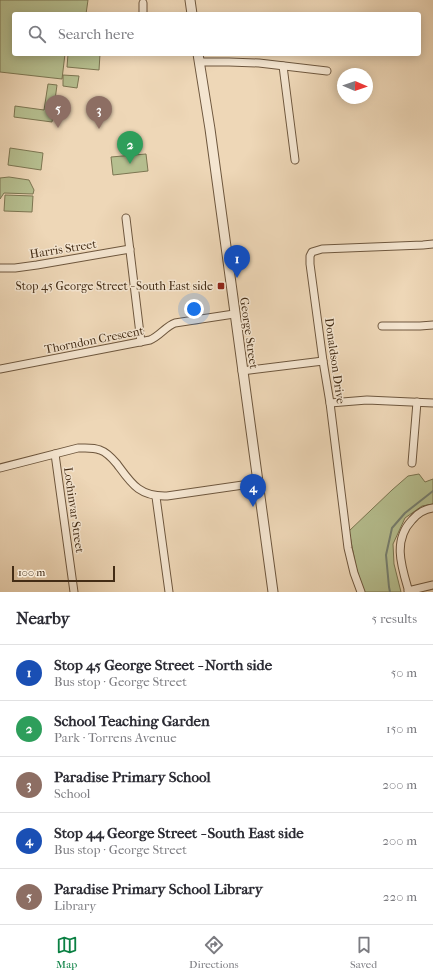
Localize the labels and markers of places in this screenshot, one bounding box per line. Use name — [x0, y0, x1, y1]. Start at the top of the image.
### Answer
pin: 5 — [45, 95, 71, 128]
pin: 3 — [86, 96, 112, 129]
pin: 2 — [117, 131, 143, 164]
pin: 1 — [224, 245, 250, 278]
place label: Stop 45 George Street - South East side — [15, 279, 213, 293]
marker: Stop 45 George Street - South East side — [216, 281, 226, 291]
pin: 4 — [240, 474, 266, 507]

